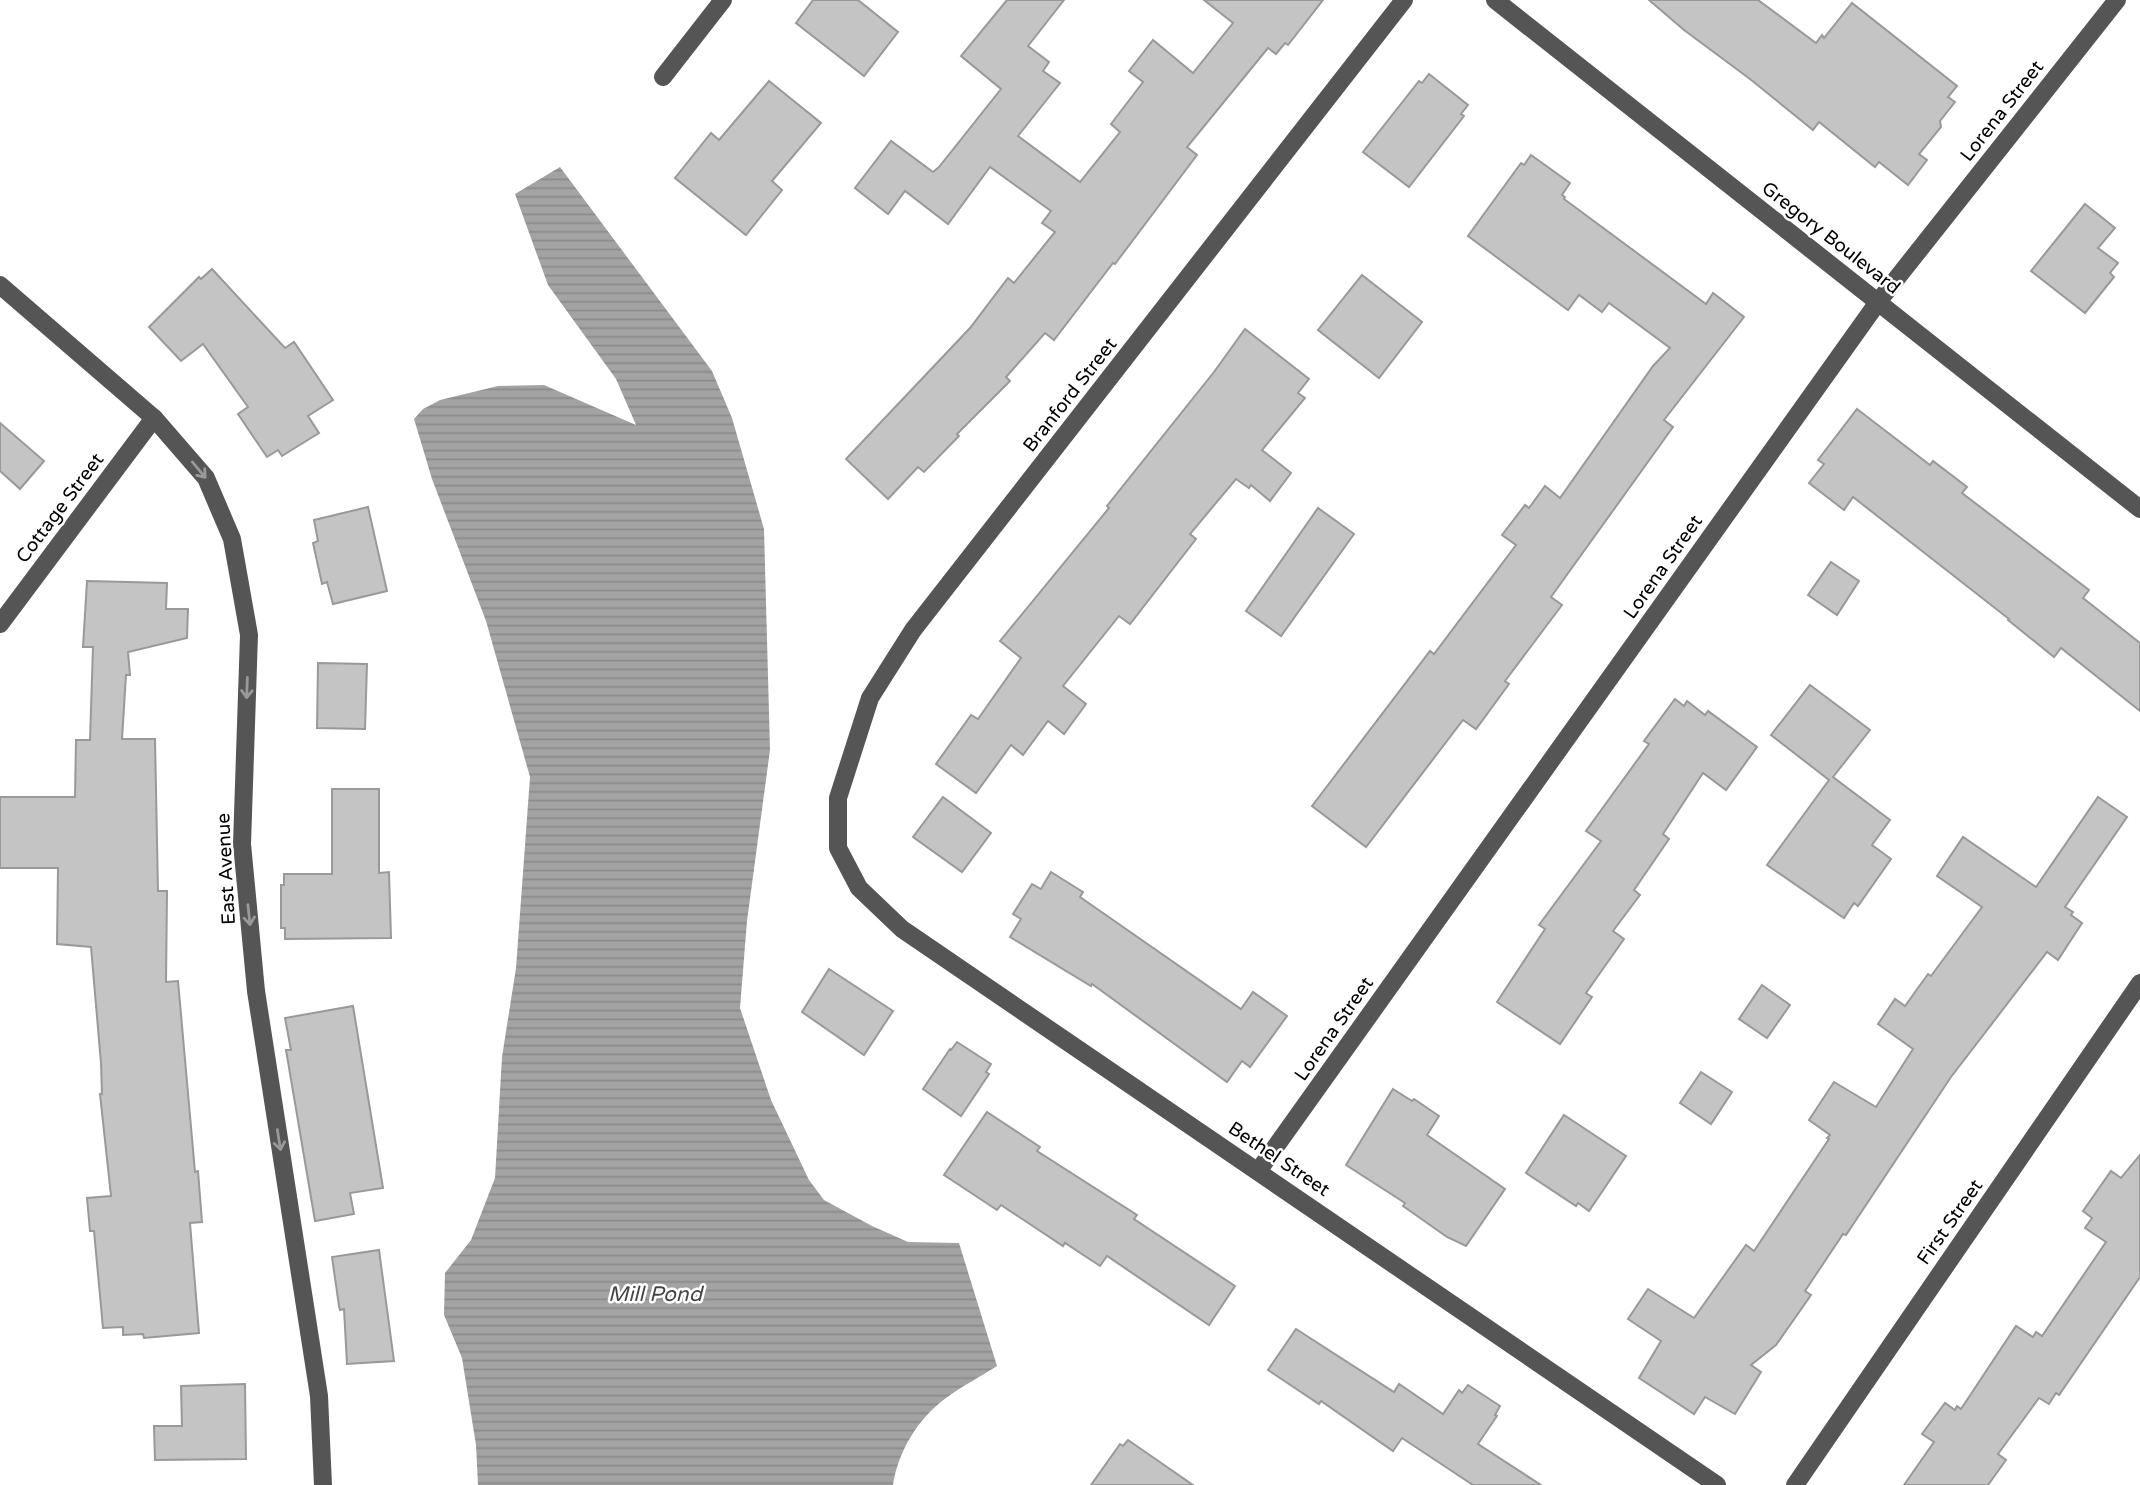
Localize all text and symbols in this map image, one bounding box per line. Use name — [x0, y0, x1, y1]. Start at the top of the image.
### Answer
street label: Lorena Street — [1956, 56, 2048, 166]
street label: Gregory Boulevard — [1758, 177, 1904, 299]
street label: Branford Street — [1019, 334, 1121, 456]
street label: Cottage Street — [12, 449, 108, 567]
one-way arrow — [191, 460, 207, 478]
street label: Lorena Street — [1619, 511, 1707, 623]
one-way arrow — [241, 676, 254, 699]
street label: East Avenue — [212, 813, 240, 925]
one-way arrow — [243, 903, 256, 926]
street label: Lorena Street — [1290, 973, 1378, 1085]
street label: Bethel Street — [1224, 1117, 1334, 1201]
one-way arrow — [273, 1128, 286, 1151]
street label: First Street — [1913, 1175, 1987, 1269]
water label: Mill Pond — [608, 1282, 705, 1307]

